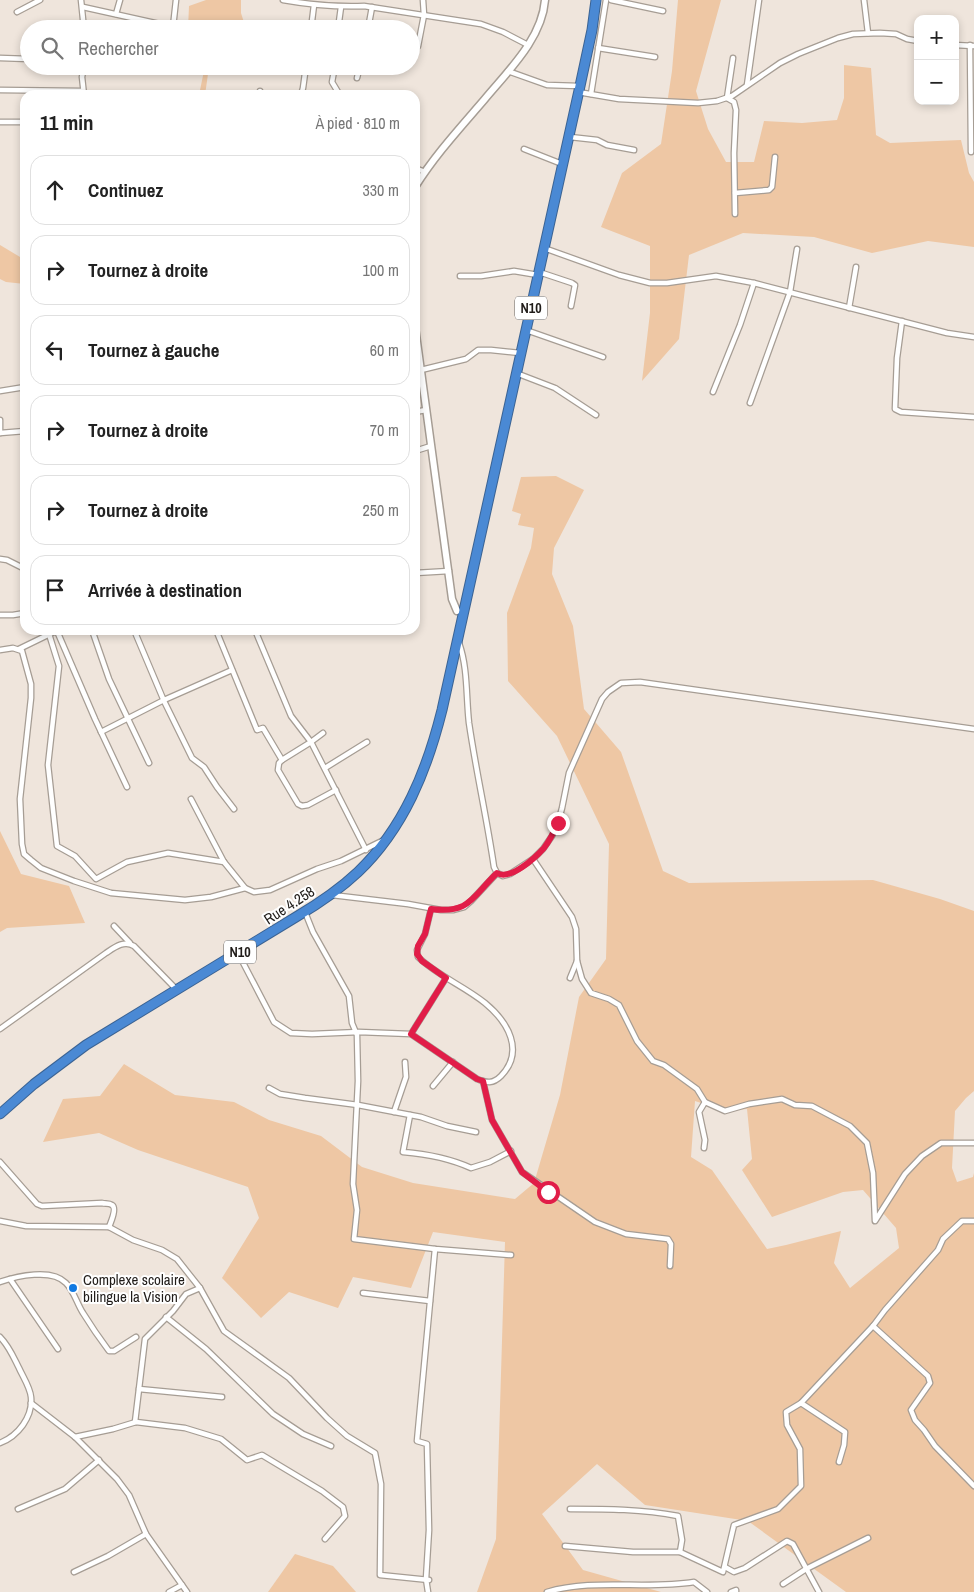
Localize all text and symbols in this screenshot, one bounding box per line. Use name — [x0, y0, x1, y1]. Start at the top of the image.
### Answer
map controls — [914, 15, 959, 105]
button: + — [914, 15, 959, 60]
search box — [20, 20, 420, 75]
icon: search — [38, 34, 66, 62]
text: Rechercher — [78, 35, 159, 61]
button: − — [914, 60, 959, 105]
text: 11 min — [40, 108, 94, 137]
text: À pied · 810 m — [315, 112, 400, 134]
icon: ahead — [41, 176, 69, 204]
text: Continuez — [88, 177, 163, 203]
text: 330 m — [363, 179, 399, 201]
icon: right — [41, 256, 69, 284]
text: Tournez à droite — [88, 257, 208, 283]
text: 100 m — [363, 259, 399, 281]
road number: N10 — [515, 296, 547, 320]
icon: left — [41, 336, 69, 364]
text: Tournez à gauche — [88, 337, 219, 363]
text: 60 m — [370, 339, 399, 361]
icon: right — [41, 416, 69, 444]
text: Tournez à droite — [88, 417, 208, 443]
text: 70 m — [370, 419, 399, 441]
icon: right — [41, 496, 69, 524]
text: Tournez à droite — [88, 497, 208, 523]
text: 250 m — [363, 499, 399, 521]
icon: arrive — [41, 576, 69, 604]
text: Arrivée à destination — [88, 577, 242, 603]
route end — [547, 812, 570, 835]
street label: Rue 4.258 — [259, 881, 319, 929]
road number: N10 — [224, 940, 256, 964]
route start — [537, 1181, 560, 1204]
place label: Complexe scolaire bilingue la Vision — [83, 1269, 185, 1307]
marker: Complexe scolaire bilingue la Vision — [67, 1282, 79, 1294]

